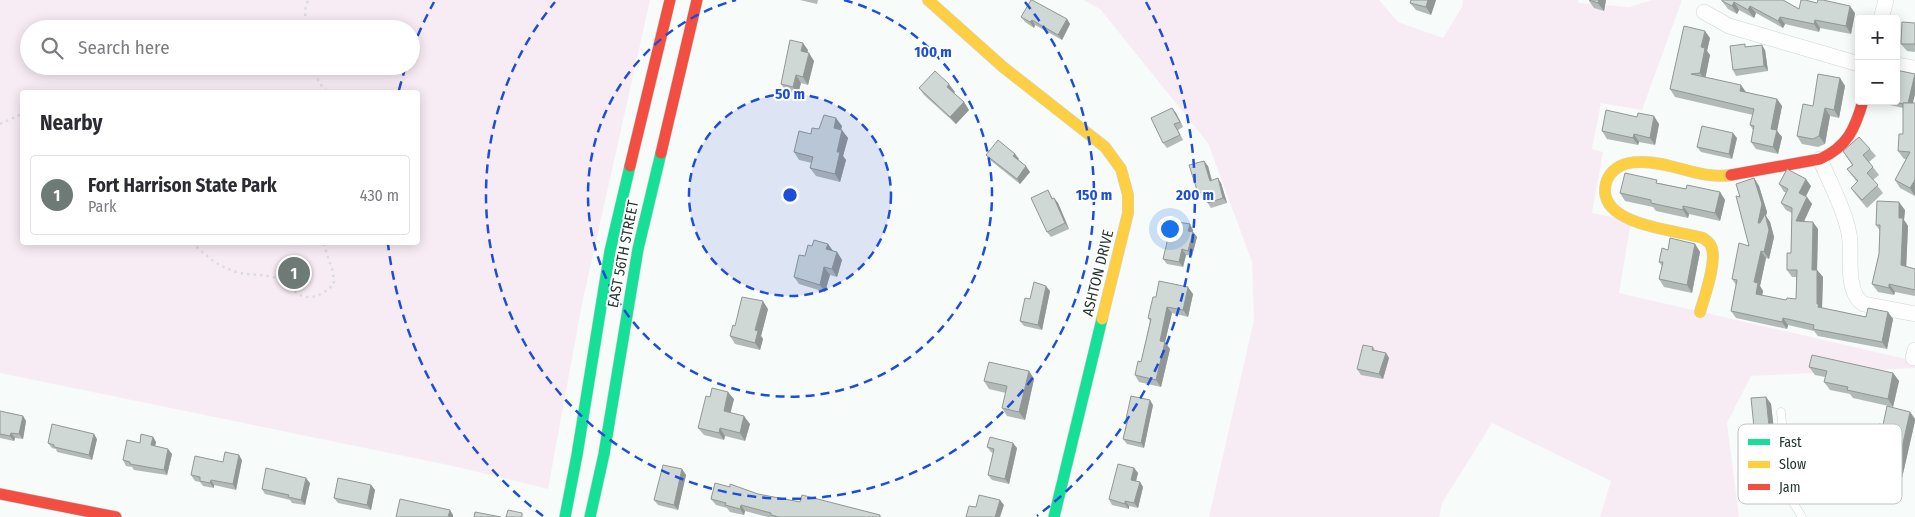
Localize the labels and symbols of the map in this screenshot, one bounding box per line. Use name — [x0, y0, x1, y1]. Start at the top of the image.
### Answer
text: 100 m — [914, 43, 952, 61]
text: 50 m — [775, 85, 805, 103]
centre of rings — [781, 186, 799, 204]
text: 150 m — [1076, 186, 1112, 204]
text: 200 m — [1175, 186, 1214, 204]
street label: EAST 56TH STREET — [604, 199, 642, 309]
your location — [1157, 216, 1183, 242]
street label: ASHTON DRIVE — [1079, 228, 1117, 318]
pin: 1 — [278, 254, 310, 292]
legend — [1738, 424, 1902, 504]
text: Fast — [1779, 434, 1802, 451]
text: Slow — [1779, 456, 1806, 473]
text: Jam — [1779, 479, 1800, 496]

